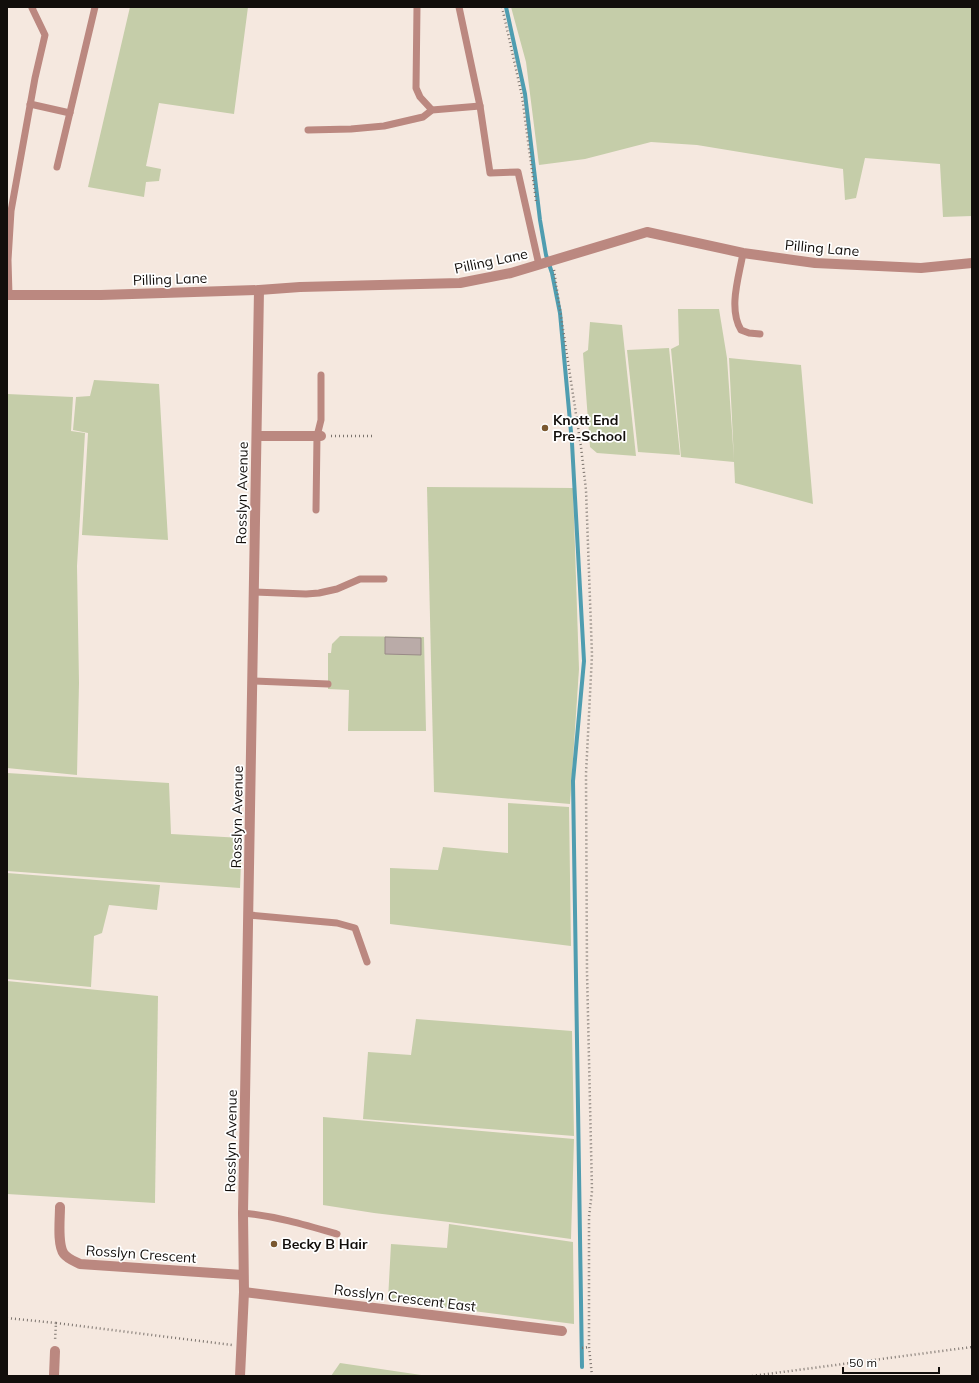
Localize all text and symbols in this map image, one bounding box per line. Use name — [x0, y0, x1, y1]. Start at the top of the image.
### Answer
street label: Pilling Lane — [784, 236, 860, 260]
street label: Pilling Lane — [453, 244, 529, 278]
street label: Pilling Lane — [132, 269, 208, 289]
place label: Knott End Pre-School — [553, 411, 626, 445]
marker: Knott End Pre-School — [540, 423, 550, 433]
street label: Rosslyn Avenue — [232, 441, 252, 545]
street label: Rosslyn Avenue — [227, 765, 247, 869]
street label: Rosslyn Avenue — [221, 1089, 241, 1193]
place label: Becky B Hair — [282, 1235, 368, 1253]
marker: Becky B Hair — [269, 1239, 279, 1249]
street label: Rosslyn Crescent — [85, 1241, 197, 1267]
street label: Rosslyn Crescent East — [333, 1280, 477, 1316]
scale bar — [843, 1349, 939, 1375]
text: 50 m — [849, 1355, 877, 1370]

